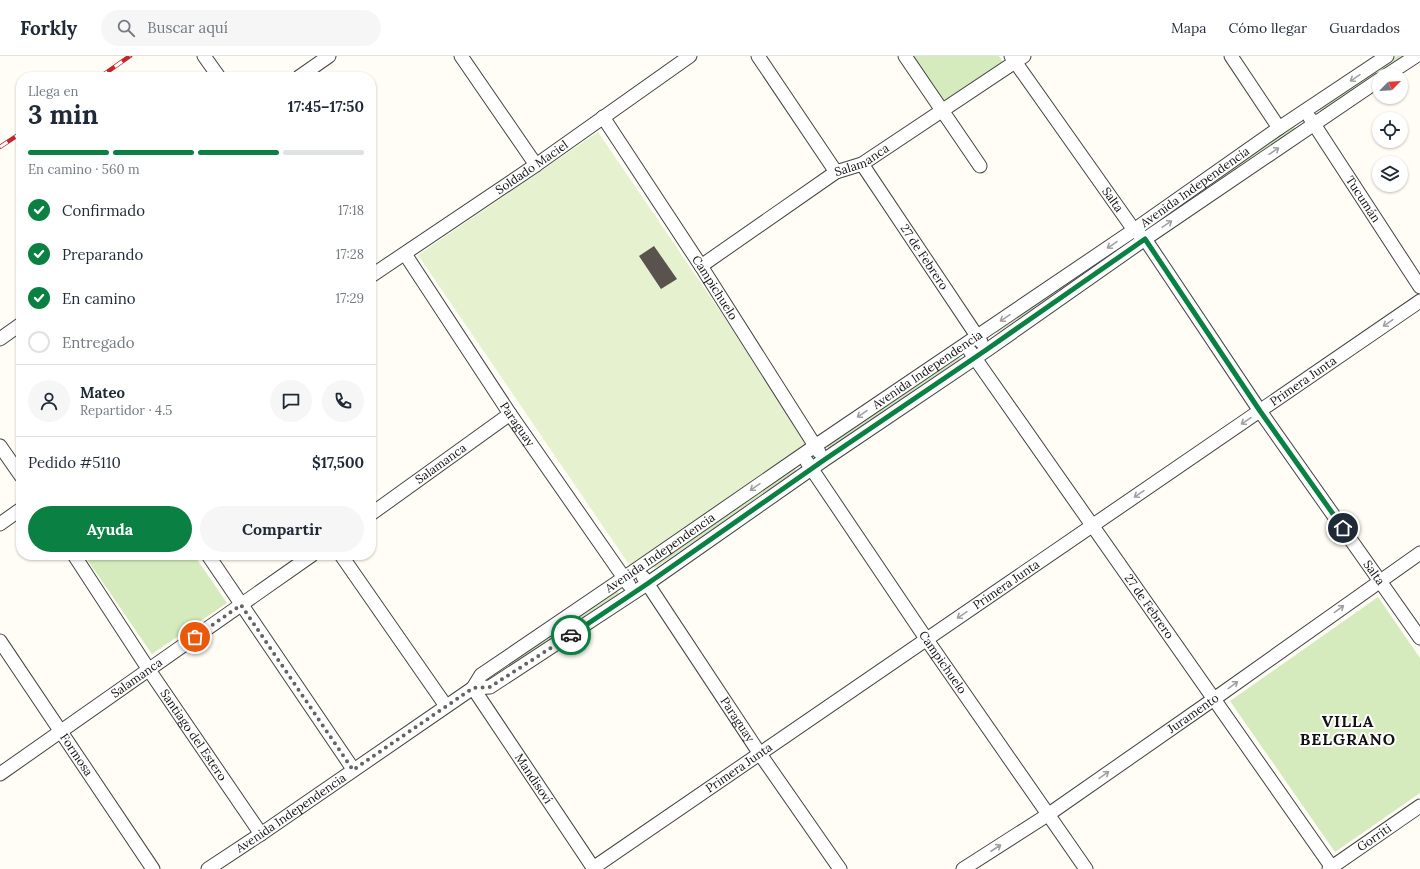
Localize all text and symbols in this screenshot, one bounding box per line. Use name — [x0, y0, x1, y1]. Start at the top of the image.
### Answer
search box — [101, 10, 381, 46]
text: Forkly — [20, 16, 77, 40]
icon: search — [115, 17, 137, 39]
text: Buscar aquí — [147, 18, 228, 37]
text: Mapa — [1171, 19, 1207, 37]
text: Cómo llegar — [1229, 19, 1307, 37]
text: Guardados — [1329, 19, 1400, 37]
north arrow — [1372, 68, 1408, 104]
map controls — [1372, 68, 1408, 192]
one-way arrow — [1350, 74, 1361, 82]
text: Llega en — [28, 83, 78, 100]
text: 17:45–17:50 — [288, 97, 364, 116]
text: 3 min — [28, 98, 98, 131]
button: locate — [1372, 112, 1408, 148]
street label: Soldado Maciel — [492, 137, 571, 197]
street label: Salamanca — [833, 140, 892, 179]
street label: Avenida Independencia — [1136, 143, 1252, 231]
one-way arrow — [1268, 147, 1279, 155]
button: layers — [1372, 156, 1408, 192]
text: En camino · 560 m — [28, 161, 140, 178]
street label: Tucumán — [1343, 173, 1384, 225]
street label: Salta — [1099, 184, 1127, 215]
icon: check — [28, 199, 50, 221]
text: Confirmado — [62, 201, 145, 220]
text: 17:18 — [338, 202, 364, 219]
one-way arrow — [1161, 220, 1173, 228]
street label: 27 de Febrero — [897, 221, 952, 292]
one-way arrow — [1107, 241, 1118, 249]
icon: check — [28, 243, 50, 265]
text: Preparando — [62, 245, 143, 264]
text: 17:28 — [336, 246, 364, 263]
street label: Campichuelo — [689, 252, 741, 322]
icon: check — [28, 287, 50, 309]
text: En camino — [62, 289, 136, 308]
text: 17:29 — [336, 290, 364, 307]
one-way arrow — [999, 314, 1010, 322]
one-way arrow — [1383, 319, 1394, 327]
street label: Avenida Independencia — [868, 327, 985, 413]
text: Entregado — [62, 333, 134, 352]
street label: Primera Junta — [1267, 353, 1339, 409]
button: person — [28, 380, 70, 422]
button: chat — [270, 380, 312, 422]
button: phone — [322, 380, 364, 422]
text: Mateo — [80, 383, 125, 402]
street label: Paraguay — [497, 399, 539, 450]
text: Repartidor · 4.5 — [80, 402, 172, 419]
one-way arrow — [857, 410, 868, 418]
one-way arrow — [1241, 417, 1252, 425]
street label: Salamanca — [412, 440, 469, 487]
text: Pedido #5110 — [28, 453, 121, 472]
text: $17,500 — [312, 453, 364, 472]
one-way arrow — [749, 483, 760, 491]
one-way arrow — [1134, 490, 1145, 498]
button: Ayuda — [28, 506, 192, 552]
button: Compartir — [200, 506, 364, 552]
street label: Avenida Independencia — [601, 509, 718, 596]
pin — [1326, 511, 1360, 545]
icon: home — [1332, 517, 1354, 539]
street label: Primera Junta — [970, 556, 1042, 612]
street label: Salta — [1360, 557, 1388, 588]
street label: 27 de Febrero — [1122, 571, 1177, 642]
one-way arrow — [1334, 605, 1345, 613]
one-way arrow — [957, 611, 968, 619]
courier — [551, 615, 591, 655]
pin — [178, 620, 212, 654]
icon: car — [560, 624, 582, 646]
icon: bag — [184, 626, 206, 648]
street label: Campichuelo — [916, 628, 970, 697]
street label: Salamanca — [108, 654, 165, 701]
one-way arrow — [1228, 681, 1239, 689]
street label: Santiago del Estero — [157, 686, 230, 783]
street label: Juramento — [1164, 690, 1222, 737]
street label: Paraguay — [717, 694, 758, 745]
district label: VILLA BELGRANO — [1300, 711, 1396, 749]
street label: Formosa — [57, 730, 96, 779]
street label: Primera Junta — [703, 739, 775, 796]
street label: Mandisoví — [512, 750, 556, 806]
street label: Avenida Independencia — [232, 770, 349, 856]
one-way arrow — [1098, 771, 1109, 779]
street label: Gorriti — [1354, 820, 1394, 854]
one-way arrow — [990, 844, 1001, 852]

